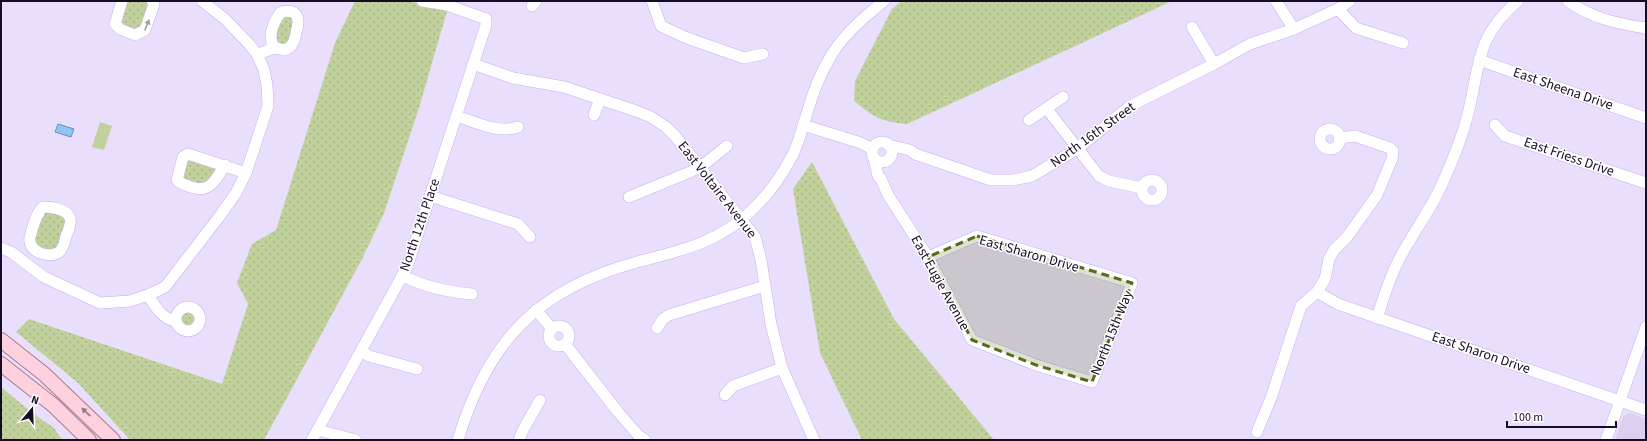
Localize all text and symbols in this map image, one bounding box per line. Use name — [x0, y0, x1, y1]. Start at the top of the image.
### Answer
one-way arrow — [144, 18, 150, 30]
street label: East Sheena Drive — [1510, 63, 1616, 115]
street label: North 16th Street — [1046, 97, 1140, 173]
street label: East Friess Drive — [1521, 132, 1617, 182]
street label: East Voltaire Avenue — [673, 137, 761, 243]
street label: North 12th Place — [395, 176, 445, 274]
street label: East Sharon Drive — [977, 230, 1081, 278]
street label: East Eugie Avenue — [906, 232, 974, 334]
street label: North 15th Way — [1086, 287, 1138, 379]
street label: East Sharon Drive — [1429, 327, 1533, 379]
north arrow — [12, 389, 52, 429]
text: N — [29, 392, 41, 408]
scale bar — [1507, 403, 1616, 429]
one-way arrow — [81, 408, 91, 417]
text: 100 m — [1513, 409, 1543, 426]

